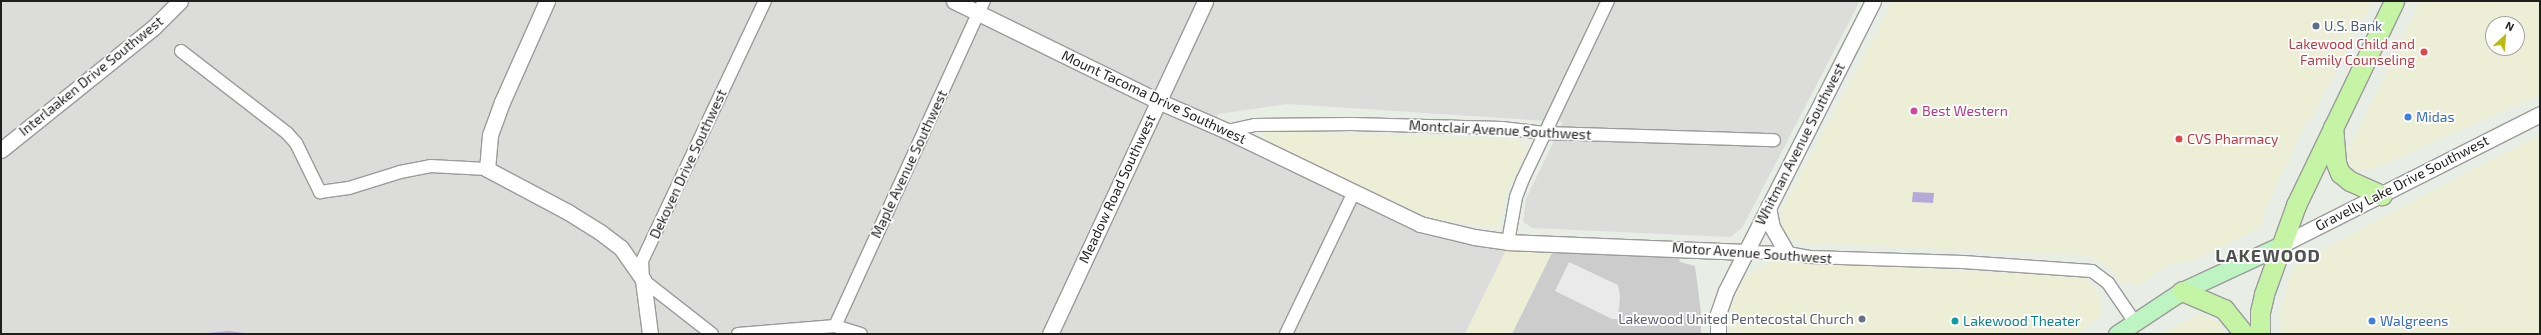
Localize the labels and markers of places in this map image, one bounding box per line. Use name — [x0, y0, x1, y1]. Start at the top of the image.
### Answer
place label: U.S. Bank — [2324, 18, 2382, 34]
marker: U.S. Bank — [2311, 21, 2321, 31]
place label: Lakewood Child and Family Counseling — [2288, 36, 2415, 68]
marker: Lakewood Child and Family Counseling — [2418, 46, 2430, 58]
place label: Best Western — [1922, 103, 2008, 119]
marker: Best Western — [1909, 106, 1919, 116]
place label: Midas — [2416, 109, 2455, 125]
marker: Midas — [2403, 112, 2413, 122]
place label: CVS Pharmacy — [2187, 131, 2278, 147]
marker: CVS Pharmacy — [2174, 134, 2184, 144]
place label: Lakewood United Pentecostal Church — [1618, 311, 1854, 327]
place label: Lakewood Theater — [1963, 313, 2081, 329]
place label: Walgreens — [2380, 313, 2448, 329]
marker: Lakewood United Pentecostal Church — [1857, 314, 1867, 324]
marker: Lakewood Theater — [1950, 316, 1960, 326]
marker: Walgreens — [2367, 316, 2377, 326]

